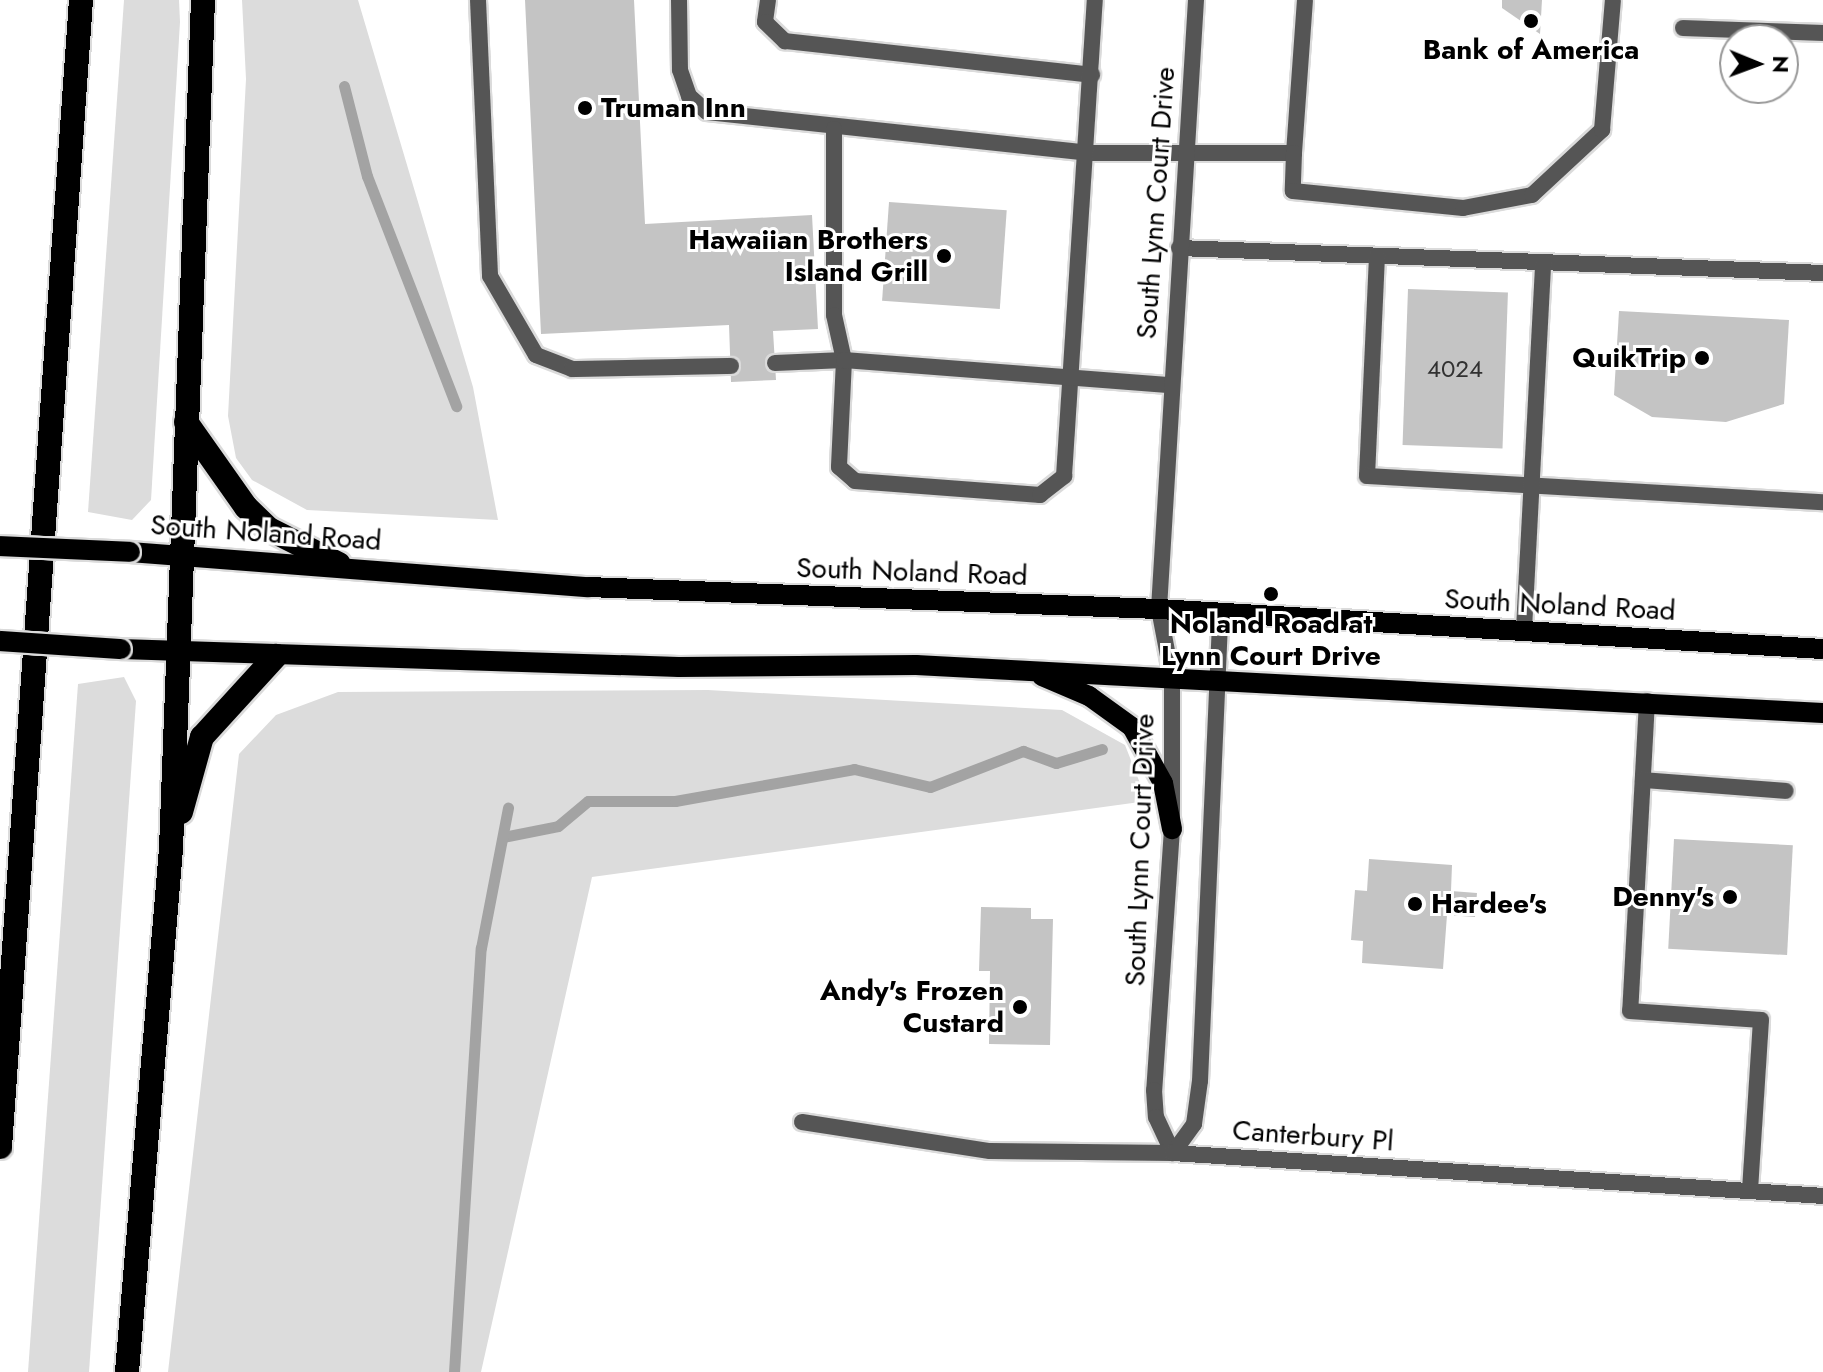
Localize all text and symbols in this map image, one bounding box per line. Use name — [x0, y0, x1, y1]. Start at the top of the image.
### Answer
marker: Bank of America — [1522, 12, 1540, 30]
north arrow — [1719, 24, 1799, 104]
place label: Bank of America — [1423, 33, 1639, 67]
text: N — [1765, 55, 1797, 73]
street label: South Lynn Court Drive — [1130, 66, 1182, 340]
place label: Truman Inn — [601, 91, 746, 125]
marker: Truman Inn — [576, 99, 594, 117]
place label: Hawaiian Brothers Island Grill — [688, 223, 928, 289]
marker: Hawaiian Brothers Island Grill — [935, 247, 953, 265]
place label: QuikTrip — [1572, 341, 1686, 375]
marker: QuikTrip — [1693, 349, 1711, 367]
house number: 4024 — [1427, 355, 1483, 383]
street label: South Noland Road — [149, 508, 383, 558]
street label: South Noland Road — [796, 551, 1028, 593]
street label: South Noland Road — [1444, 582, 1676, 628]
marker: Noland Road at Lynn Court Drive — [1262, 585, 1280, 603]
place label: Noland Road at Lynn Court Drive — [1161, 607, 1381, 673]
street label: South Lynn Court Drive — [1118, 713, 1162, 987]
place label: Denny's — [1612, 880, 1714, 914]
place label: Hardee's — [1431, 887, 1547, 921]
marker: Denny's — [1721, 888, 1739, 906]
marker: Hardee's — [1406, 895, 1424, 913]
place label: Andy's Frozen Custard — [820, 974, 1004, 1040]
marker: Andy's Frozen Custard — [1011, 998, 1029, 1016]
street label: Canterbury Pl — [1231, 1114, 1395, 1158]

